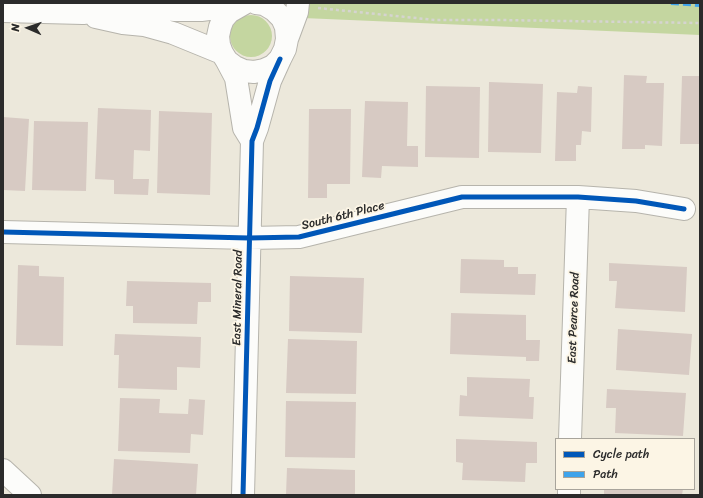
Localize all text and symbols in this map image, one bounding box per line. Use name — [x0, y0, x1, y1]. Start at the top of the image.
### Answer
north arrow — [8, 8, 48, 48]
text: N — [6, 23, 25, 32]
street label: South 6th Place — [300, 199, 386, 233]
street label: East Mineral Road — [230, 250, 246, 346]
street label: East Pearce Road — [565, 272, 583, 364]
legend — [555, 438, 695, 490]
text: Cycle path — [593, 443, 649, 465]
text: Path — [593, 463, 618, 485]

